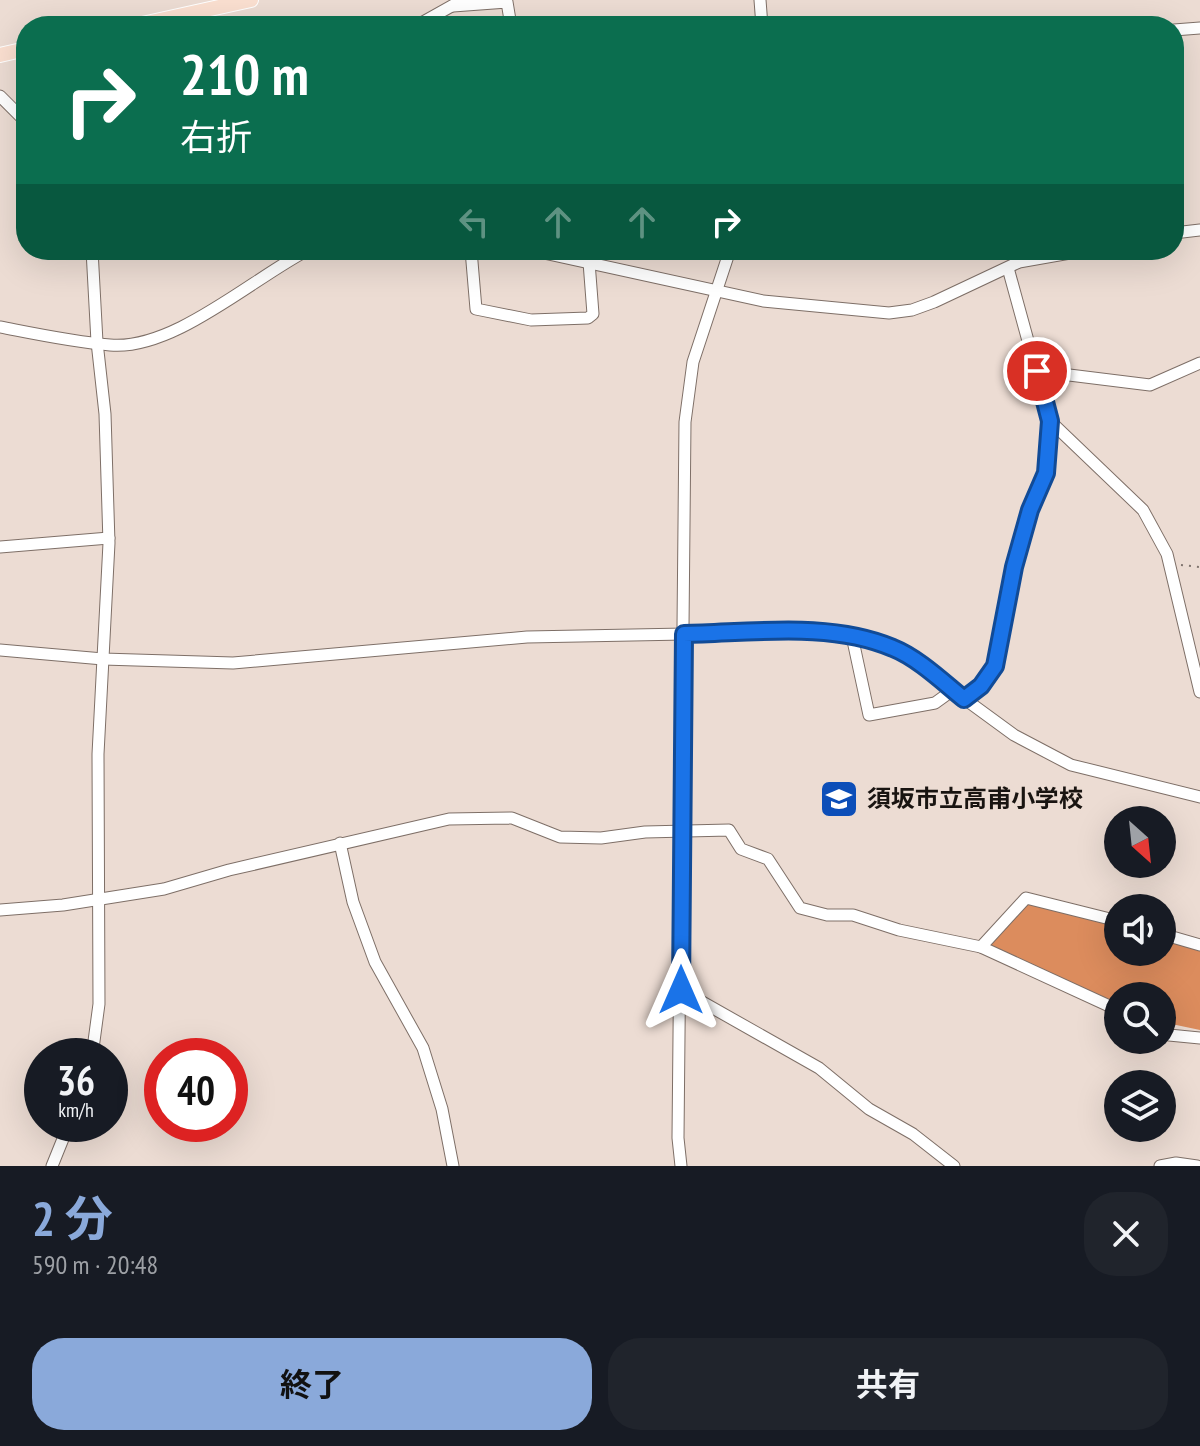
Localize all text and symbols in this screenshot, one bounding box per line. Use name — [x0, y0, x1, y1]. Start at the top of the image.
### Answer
text: 210 m — [180, 38, 309, 110]
icon: right — [48, 48, 152, 152]
text: 右折 — [180, 113, 252, 160]
icon: left — [452, 200, 496, 244]
icon: ahead — [536, 200, 580, 244]
icon: ahead — [620, 200, 664, 244]
icon: right — [704, 200, 748, 244]
pin — [1003, 337, 1071, 405]
icon: arrive — [1015, 349, 1059, 393]
school or university icon: 須坂市立高甫小学校 — [818, 778, 860, 820]
place label: 須坂市立高甫小学校 — [867, 783, 1083, 814]
north arrow — [1104, 806, 1176, 878]
map controls — [1104, 806, 1176, 1142]
button: sound — [1104, 894, 1176, 966]
position arrow — [639, 948, 723, 1032]
button: search — [1104, 982, 1176, 1054]
speed limit sign: 40 — [144, 1038, 248, 1142]
text: 36 — [57, 1054, 95, 1106]
button: layers — [1104, 1070, 1176, 1142]
text: km/h — [58, 1097, 94, 1123]
text: 2 分 — [32, 1187, 113, 1249]
button: close — [1084, 1192, 1168, 1276]
text: 590 m · 20:48 — [32, 1248, 158, 1281]
button: 終了 — [32, 1338, 592, 1430]
button: 共有 — [608, 1338, 1168, 1430]

